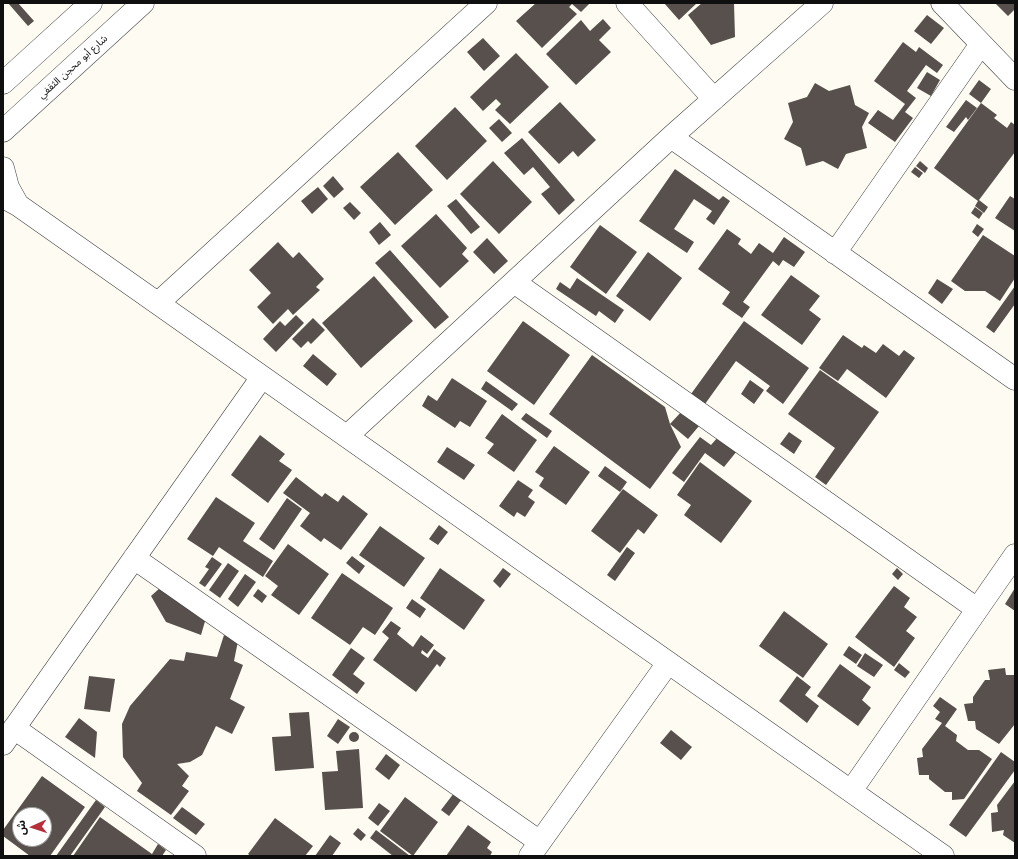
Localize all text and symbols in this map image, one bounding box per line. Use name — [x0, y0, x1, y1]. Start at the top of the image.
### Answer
street label: شارع أبو محجن الثقفي — [36, 33, 110, 101]
north arrow — [12, 807, 52, 847]
text: ش — [14, 820, 28, 835]

